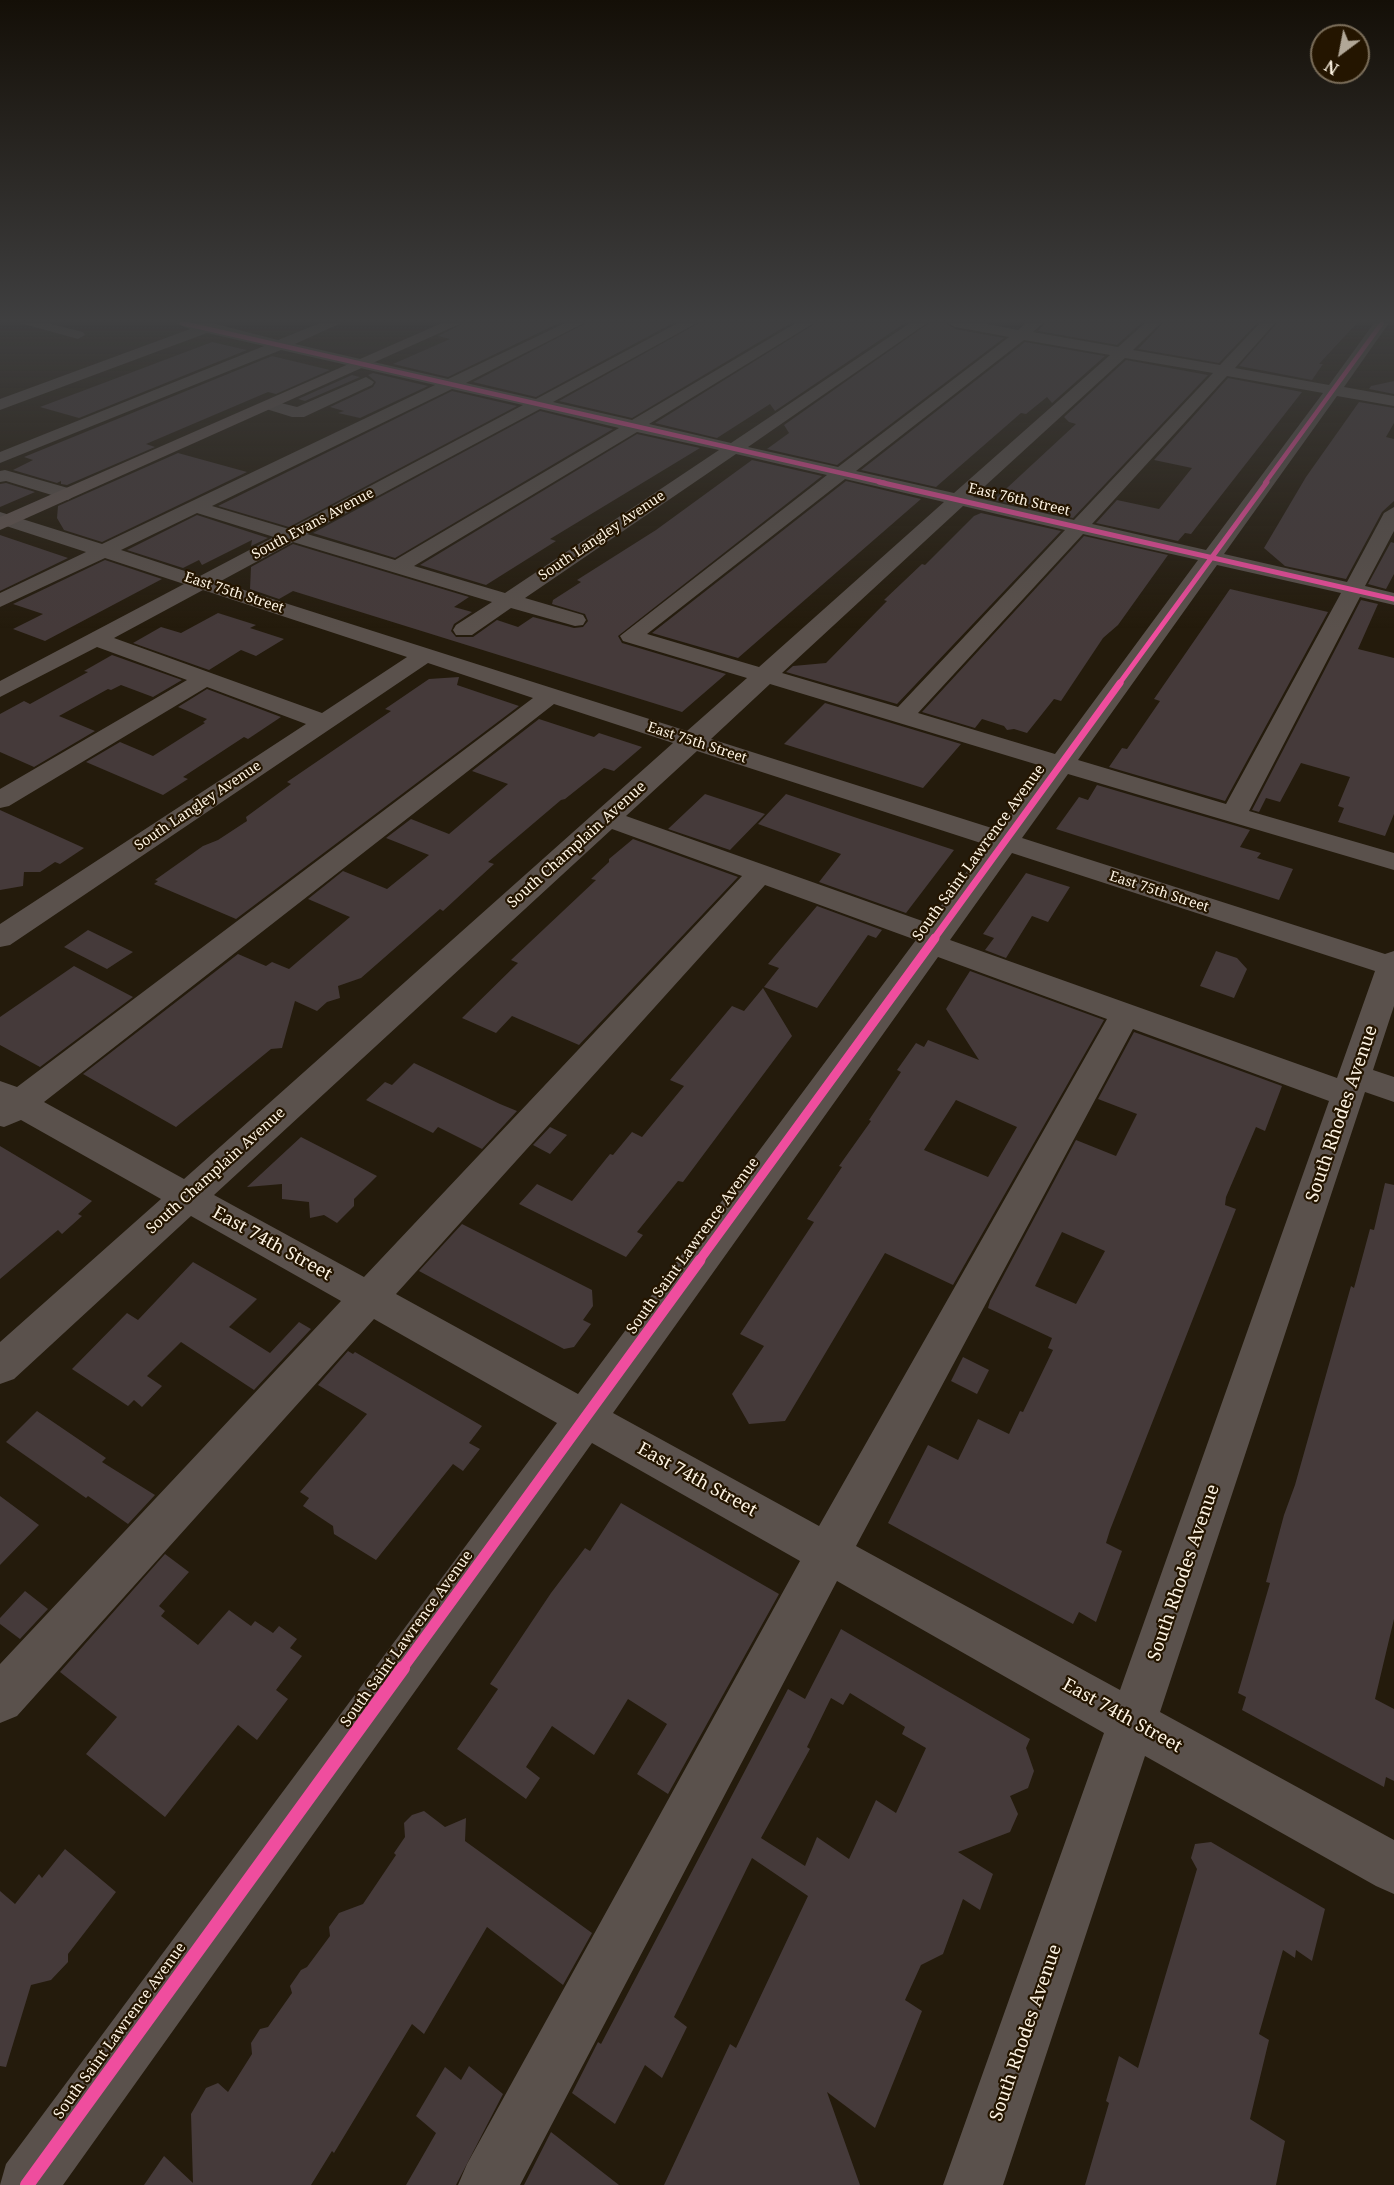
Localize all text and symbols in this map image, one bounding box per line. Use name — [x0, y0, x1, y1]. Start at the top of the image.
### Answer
north arrow — [1310, 24, 1370, 84]
text: N — [1320, 55, 1343, 80]
street label: East 76th Street — [967, 480, 1071, 520]
street label: South Evans Avenue — [249, 485, 377, 563]
street label: South Langley Avenue — [536, 487, 668, 585]
street label: East 75th Street — [182, 569, 286, 617]
street label: East 75th Street — [645, 719, 749, 767]
street label: South Langley Avenue — [132, 757, 264, 855]
street label: South Saint Lawrence Avenue — [909, 761, 1049, 945]
street label: South Champlain Avenue — [504, 778, 650, 912]
street label: East 75th Street — [1107, 868, 1211, 916]
street label: South Rhodes Avenue — [1302, 1023, 1382, 1205]
street label: South Champlain Avenue — [143, 1104, 289, 1238]
street label: South Saint Lawrence Avenue — [623, 1154, 763, 1338]
street label: East 74th Street — [208, 1202, 336, 1286]
street label: East 74th Street — [633, 1438, 761, 1522]
street label: South Rhodes Avenue — [1144, 1482, 1224, 1664]
street label: South Saint Lawrence Avenue — [337, 1547, 477, 1731]
street label: East 74th Street — [1058, 1674, 1186, 1758]
street label: South Saint Lawrence Avenue — [50, 1939, 190, 2123]
street label: South Rhodes Avenue — [986, 1942, 1066, 2124]

